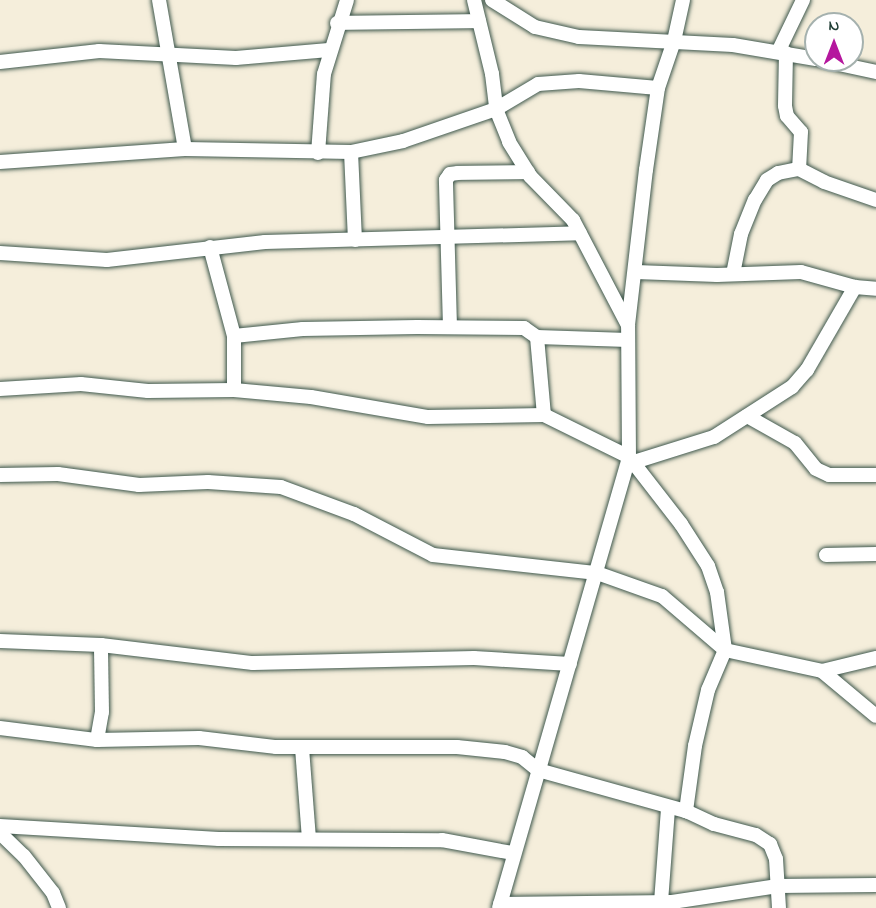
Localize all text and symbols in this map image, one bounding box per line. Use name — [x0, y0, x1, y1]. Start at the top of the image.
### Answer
north arrow — [804, 12, 864, 72]
text: N — [829, 14, 839, 38]

